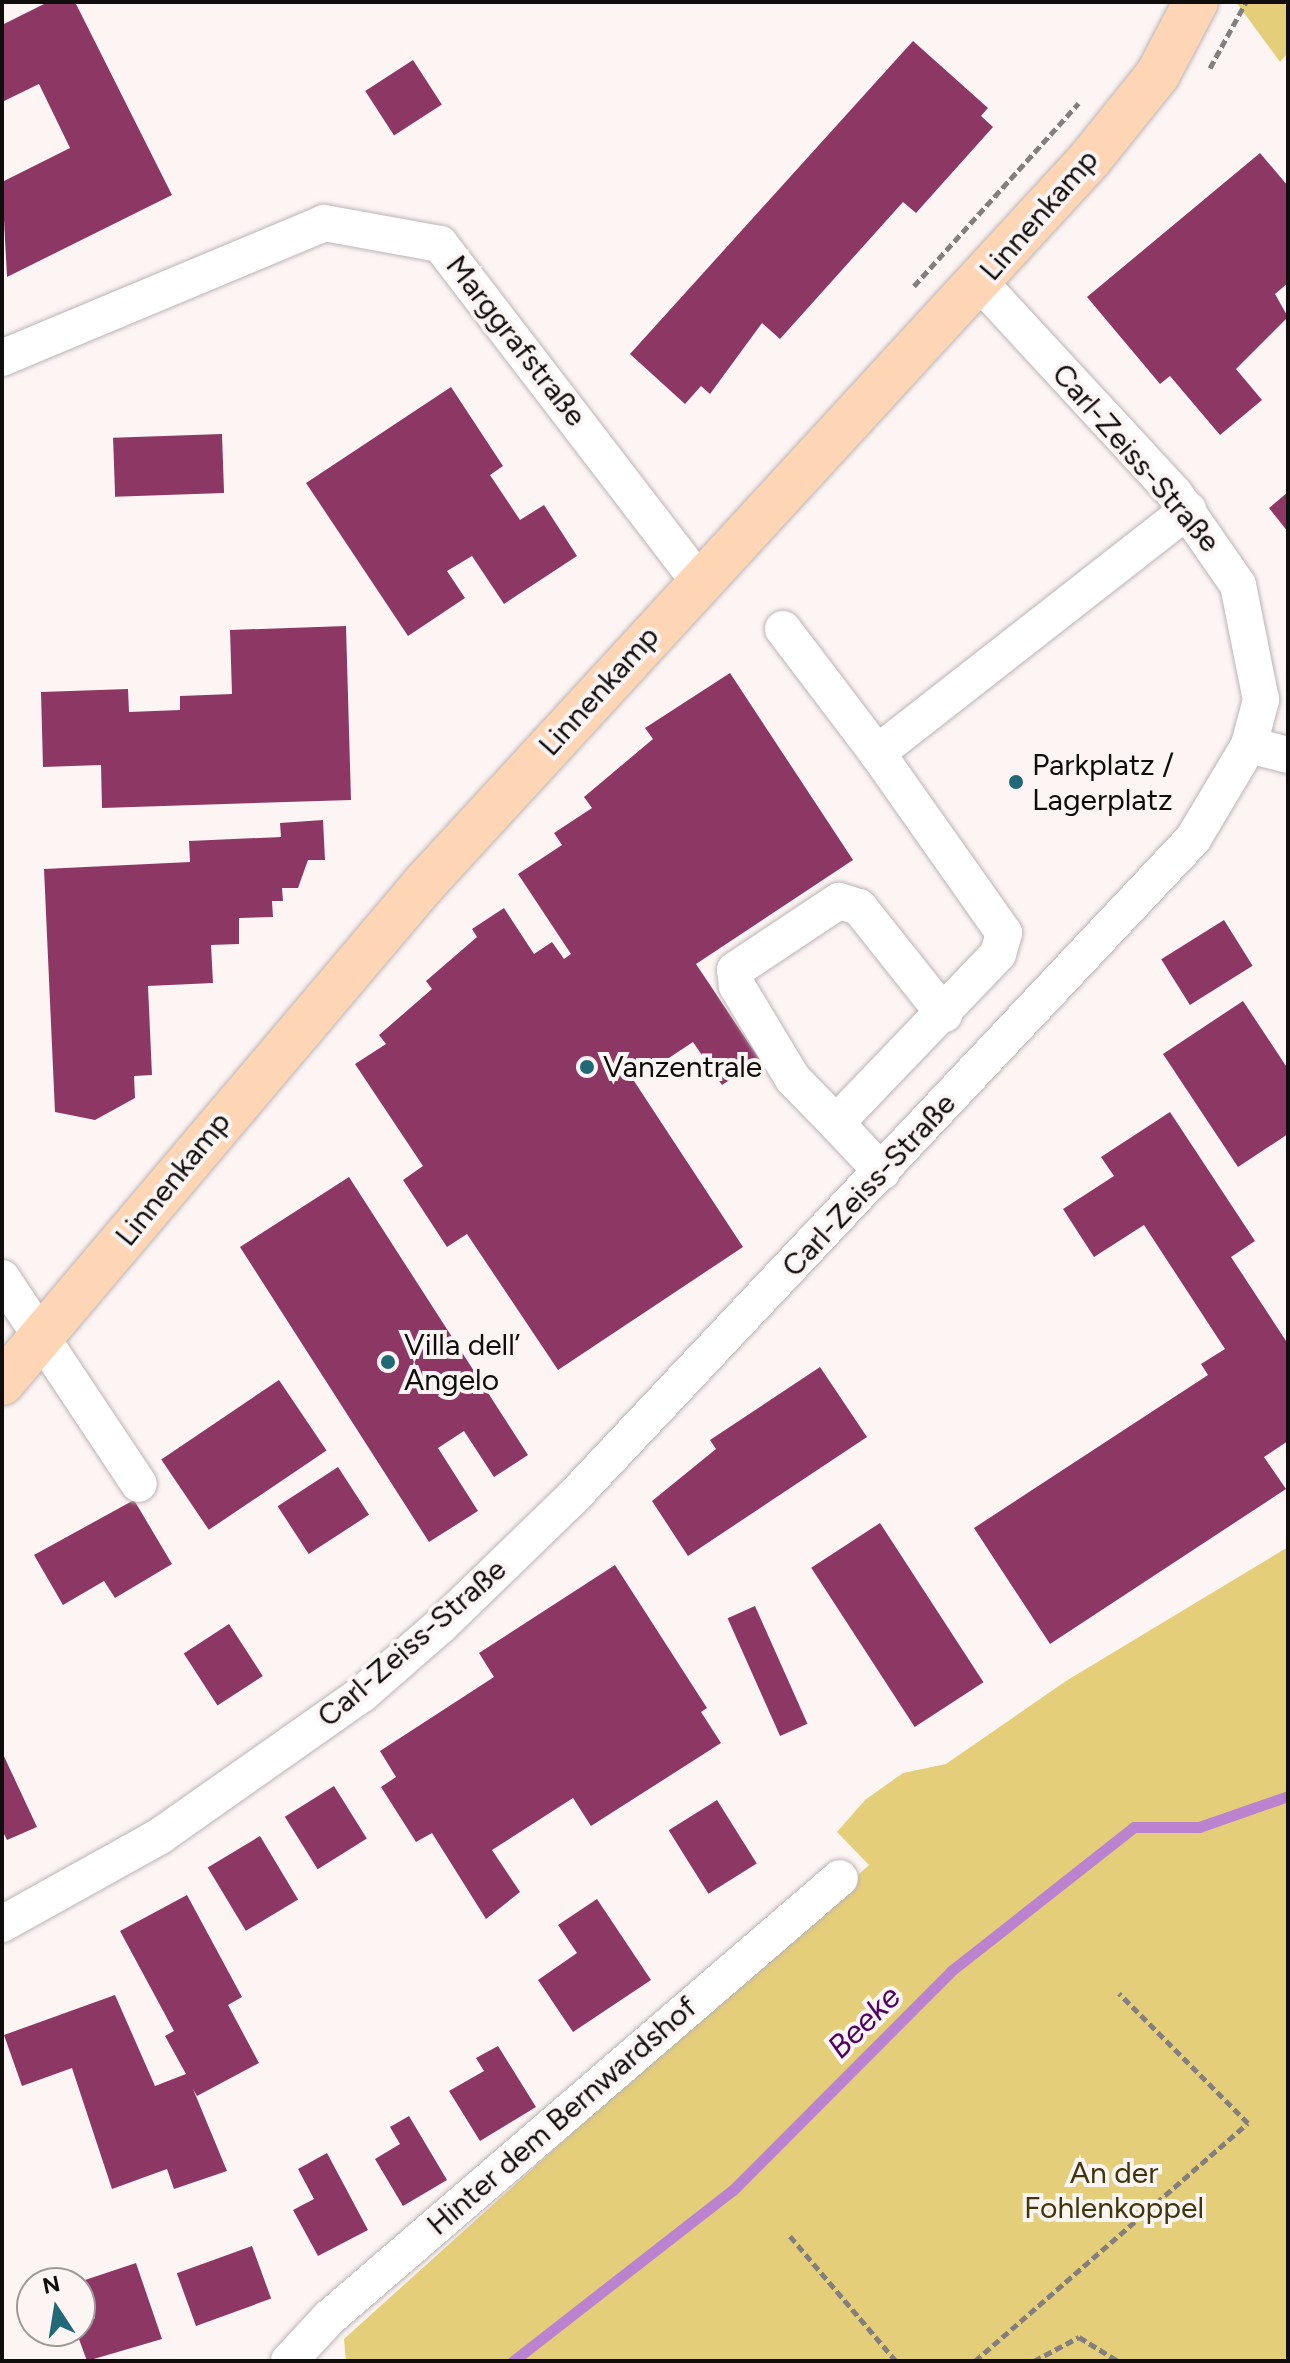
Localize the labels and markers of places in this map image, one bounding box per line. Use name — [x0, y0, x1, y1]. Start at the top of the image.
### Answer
place label: Parkplatz / Lagerplatz — [1032, 747, 1174, 818]
marker: Parkplatz / Lagerplatz — [1007, 773, 1025, 791]
place label: Vanzentrale — [603, 1049, 762, 1085]
marker: Vanzentrale — [578, 1058, 596, 1076]
place label: Villa dell’ Angelo — [404, 1327, 520, 1398]
marker: Villa dell’ Angelo — [379, 1353, 397, 1371]

